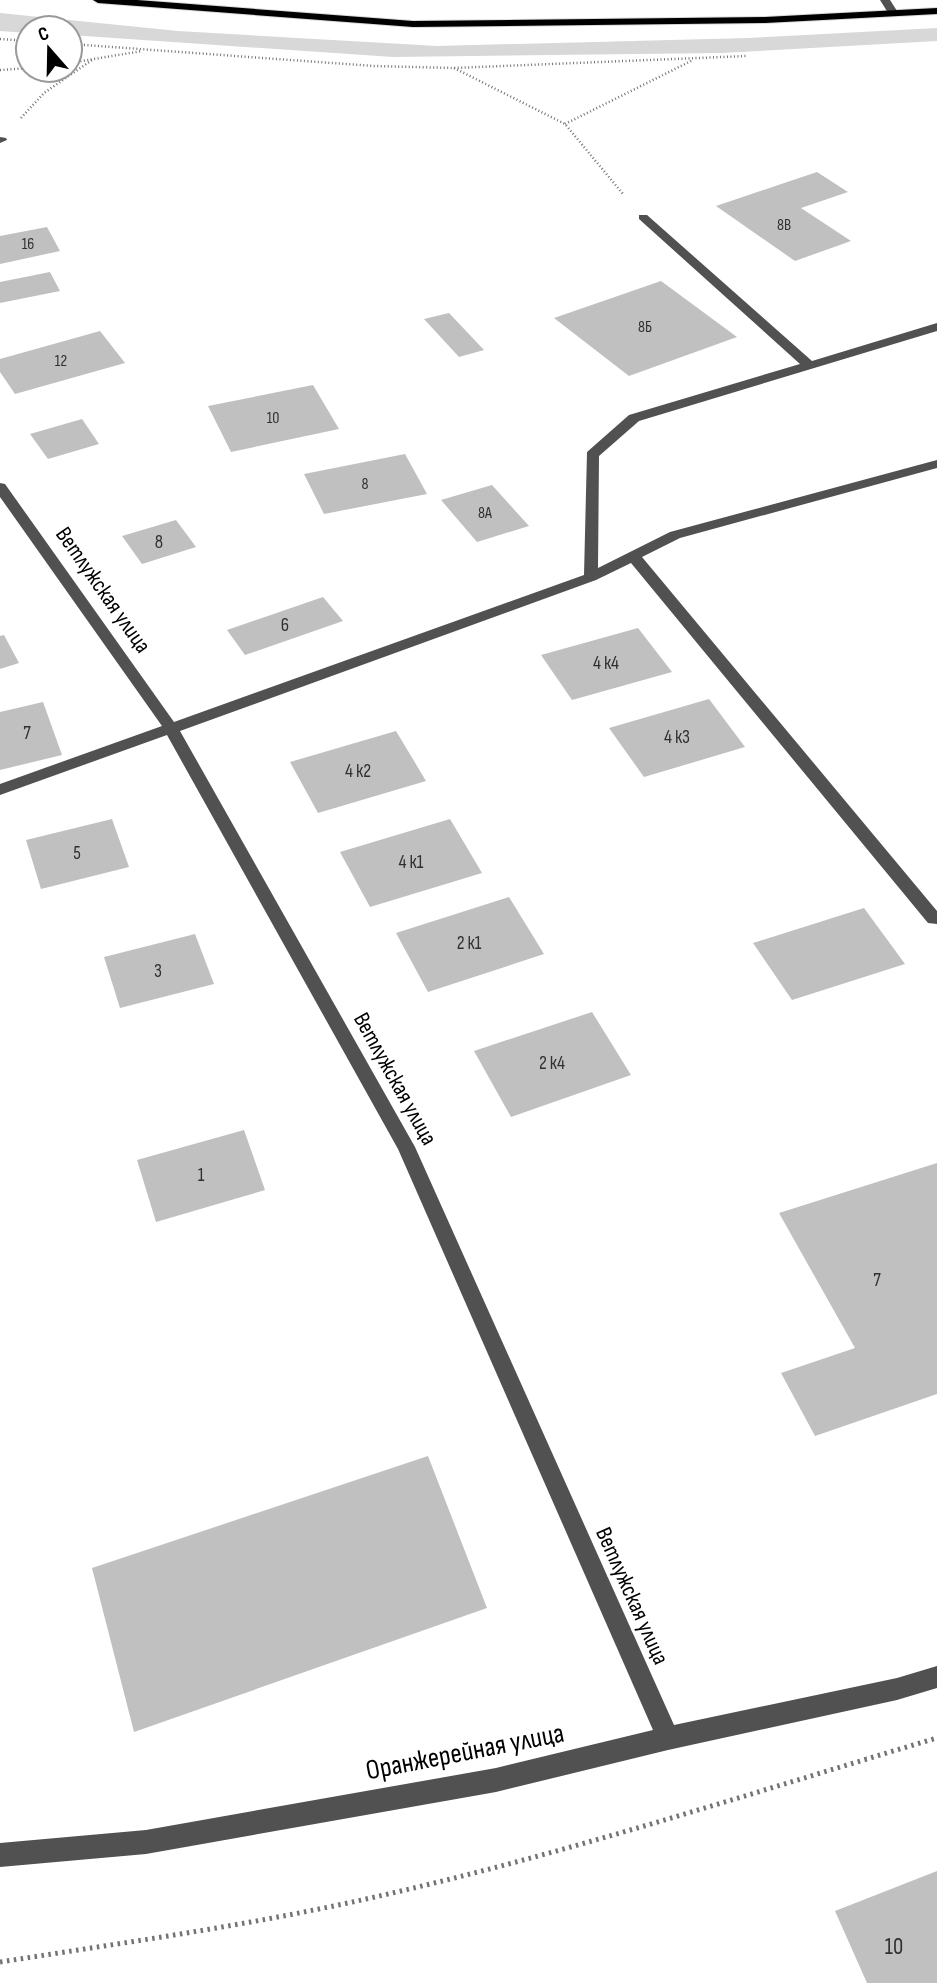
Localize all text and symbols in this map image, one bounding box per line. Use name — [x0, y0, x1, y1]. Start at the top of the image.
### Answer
north arrow — [14, 14, 84, 84]
text: С — [35, 22, 52, 47]
house number: 8В — [777, 216, 791, 235]
house number: 16 — [22, 235, 34, 254]
house number: 8Б — [638, 318, 652, 337]
house number: 12 — [55, 352, 67, 371]
house number: 10 — [267, 409, 279, 428]
house number: 8 — [361, 475, 369, 494]
house number: 8А — [478, 504, 492, 523]
street label: Ветлужская улица — [49, 522, 157, 658]
house number: 8 — [155, 531, 163, 554]
house number: 6 — [281, 614, 289, 637]
house number: 4 к4 — [593, 652, 619, 675]
house number: 7 — [23, 722, 31, 745]
house number: 4 к3 — [664, 726, 690, 749]
house number: 4 к2 — [345, 760, 371, 783]
house number: 5 — [73, 842, 81, 865]
house number: 4 к1 — [399, 851, 424, 874]
house number: 2 к1 — [457, 932, 482, 955]
house number: 3 — [154, 960, 162, 983]
street label: Ветлужская улица — [347, 1008, 443, 1150]
house number: 2 к4 — [539, 1052, 565, 1075]
house number: 1 — [198, 1164, 205, 1187]
house number: 7 — [873, 1269, 881, 1292]
street label: Ветлужская улица — [589, 1523, 675, 1669]
street label: Оранжерейная улица — [363, 1717, 567, 1787]
house number: 10 — [885, 1933, 903, 1961]

